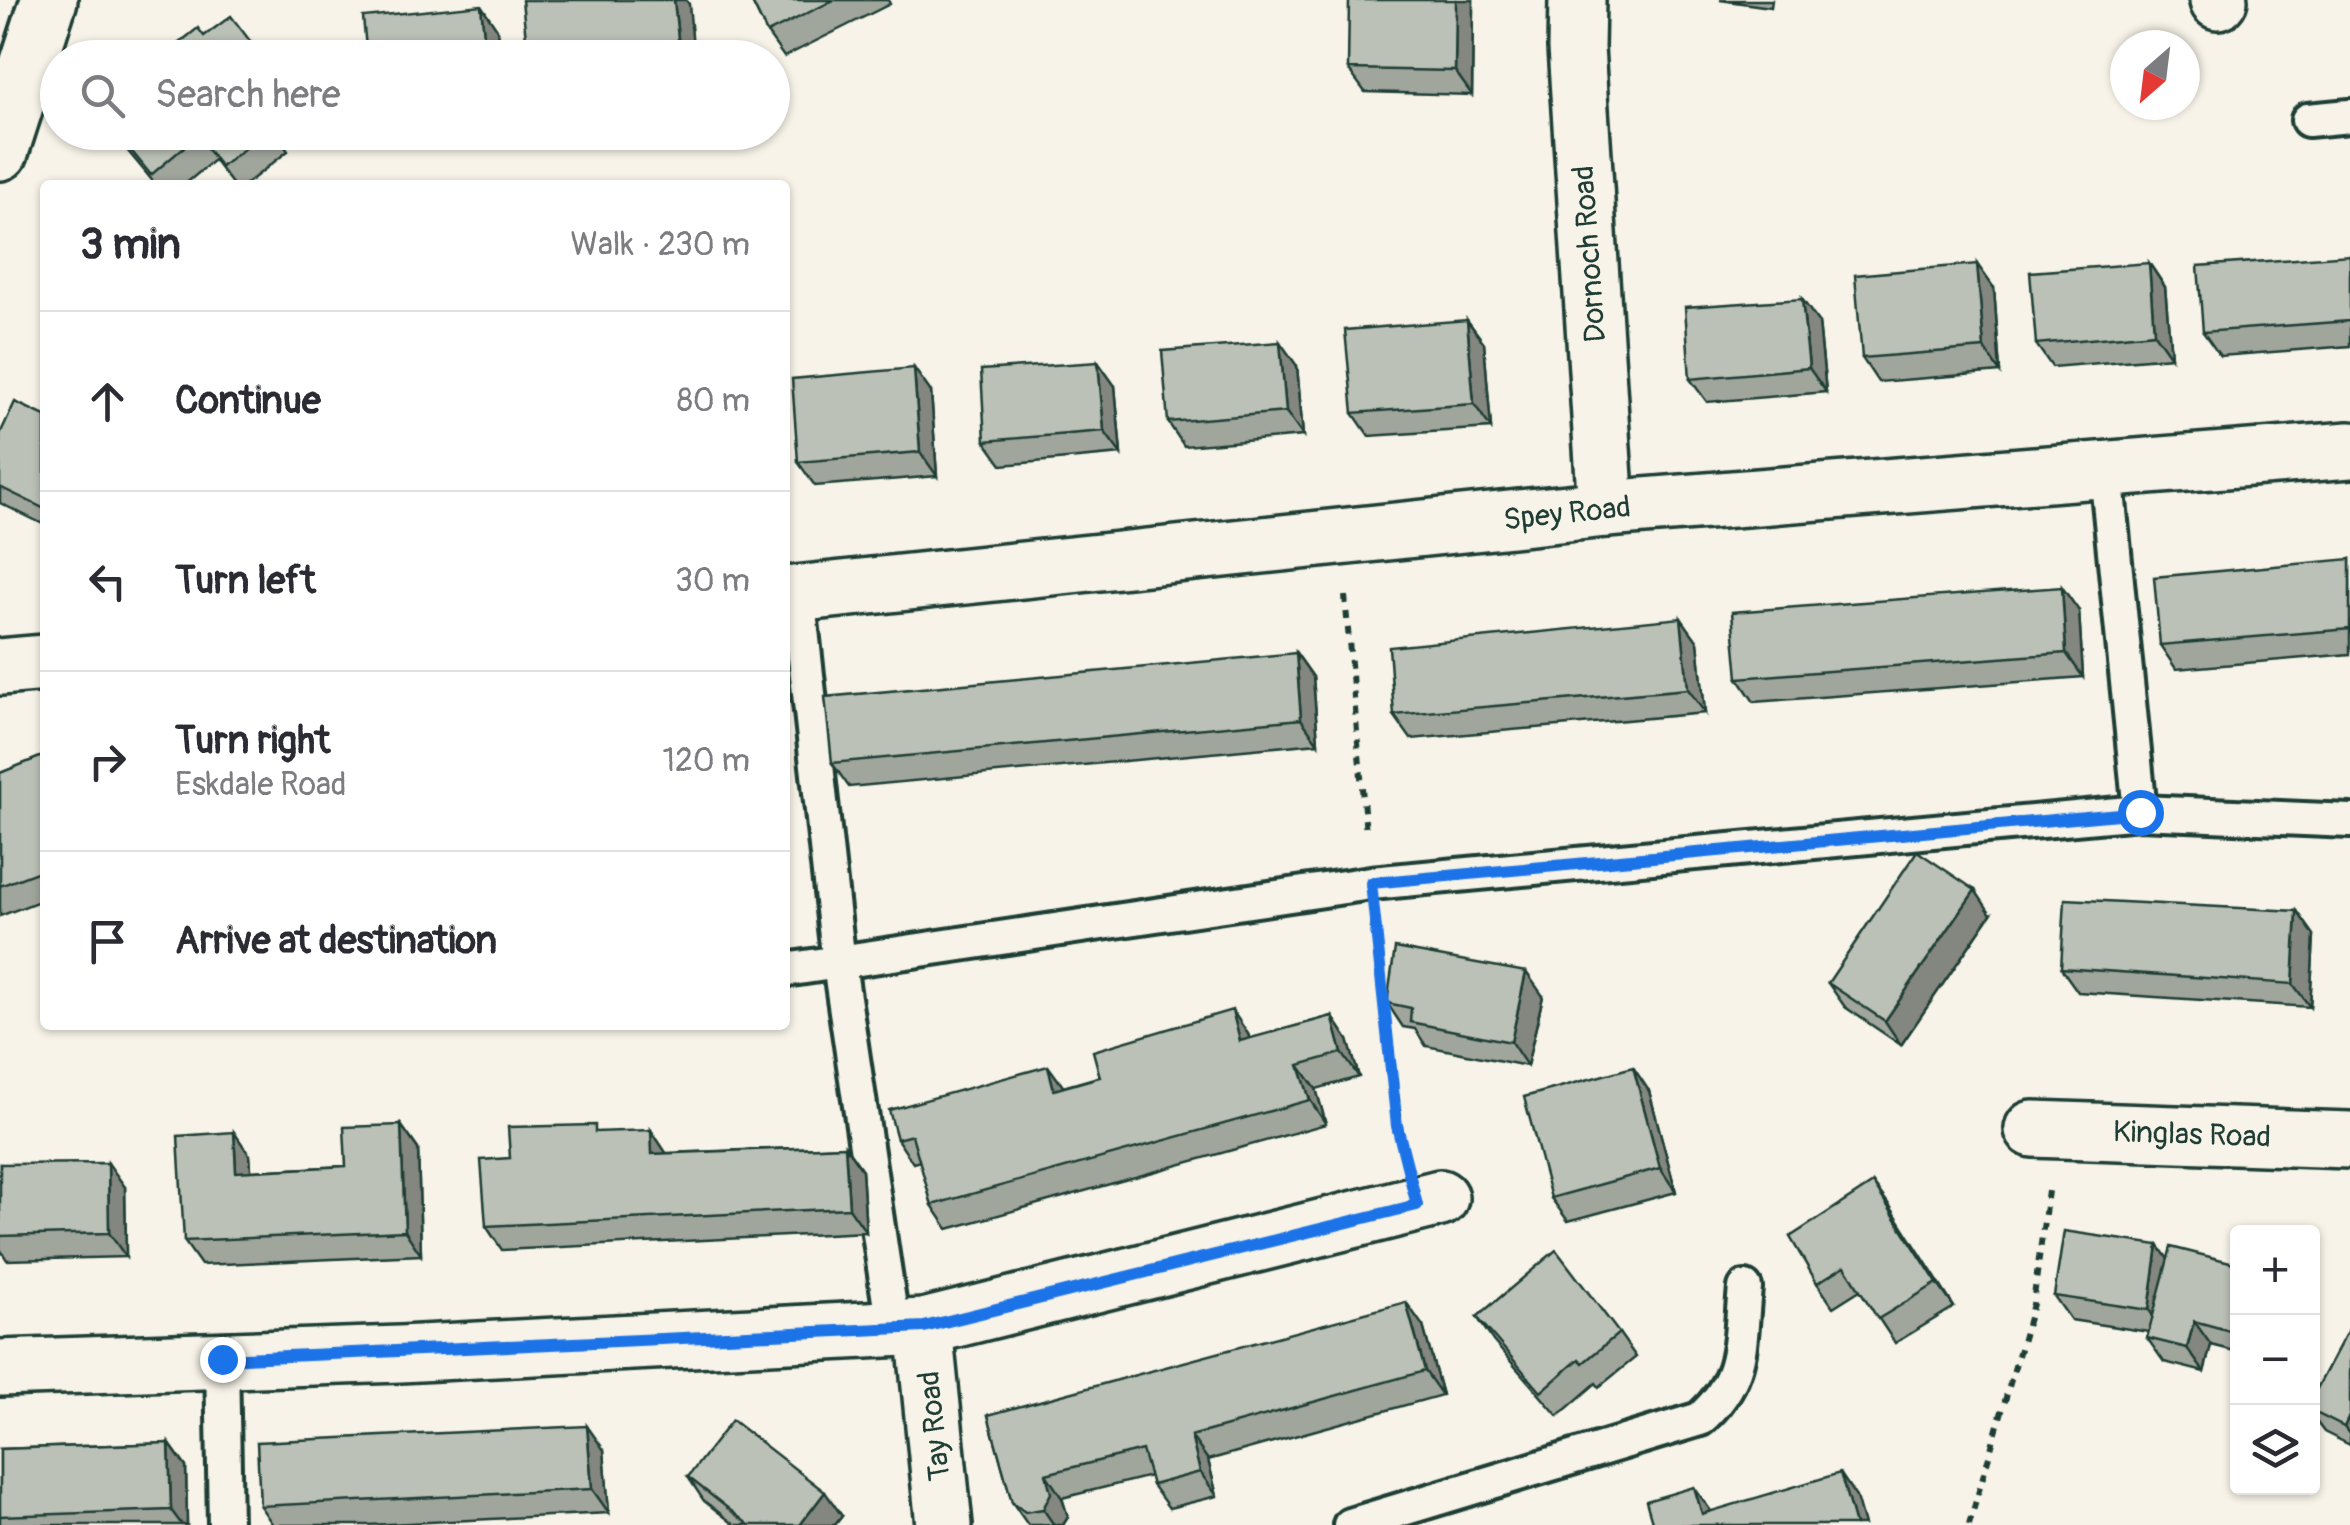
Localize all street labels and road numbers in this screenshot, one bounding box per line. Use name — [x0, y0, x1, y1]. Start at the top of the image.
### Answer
street label: Dornoch Road — [1565, 164, 1614, 344]
street label: Spey Road — [1502, 488, 1633, 539]
street label: Kinglas Road — [2112, 1113, 2272, 1156]
street label: Tay Road — [910, 1369, 959, 1483]

